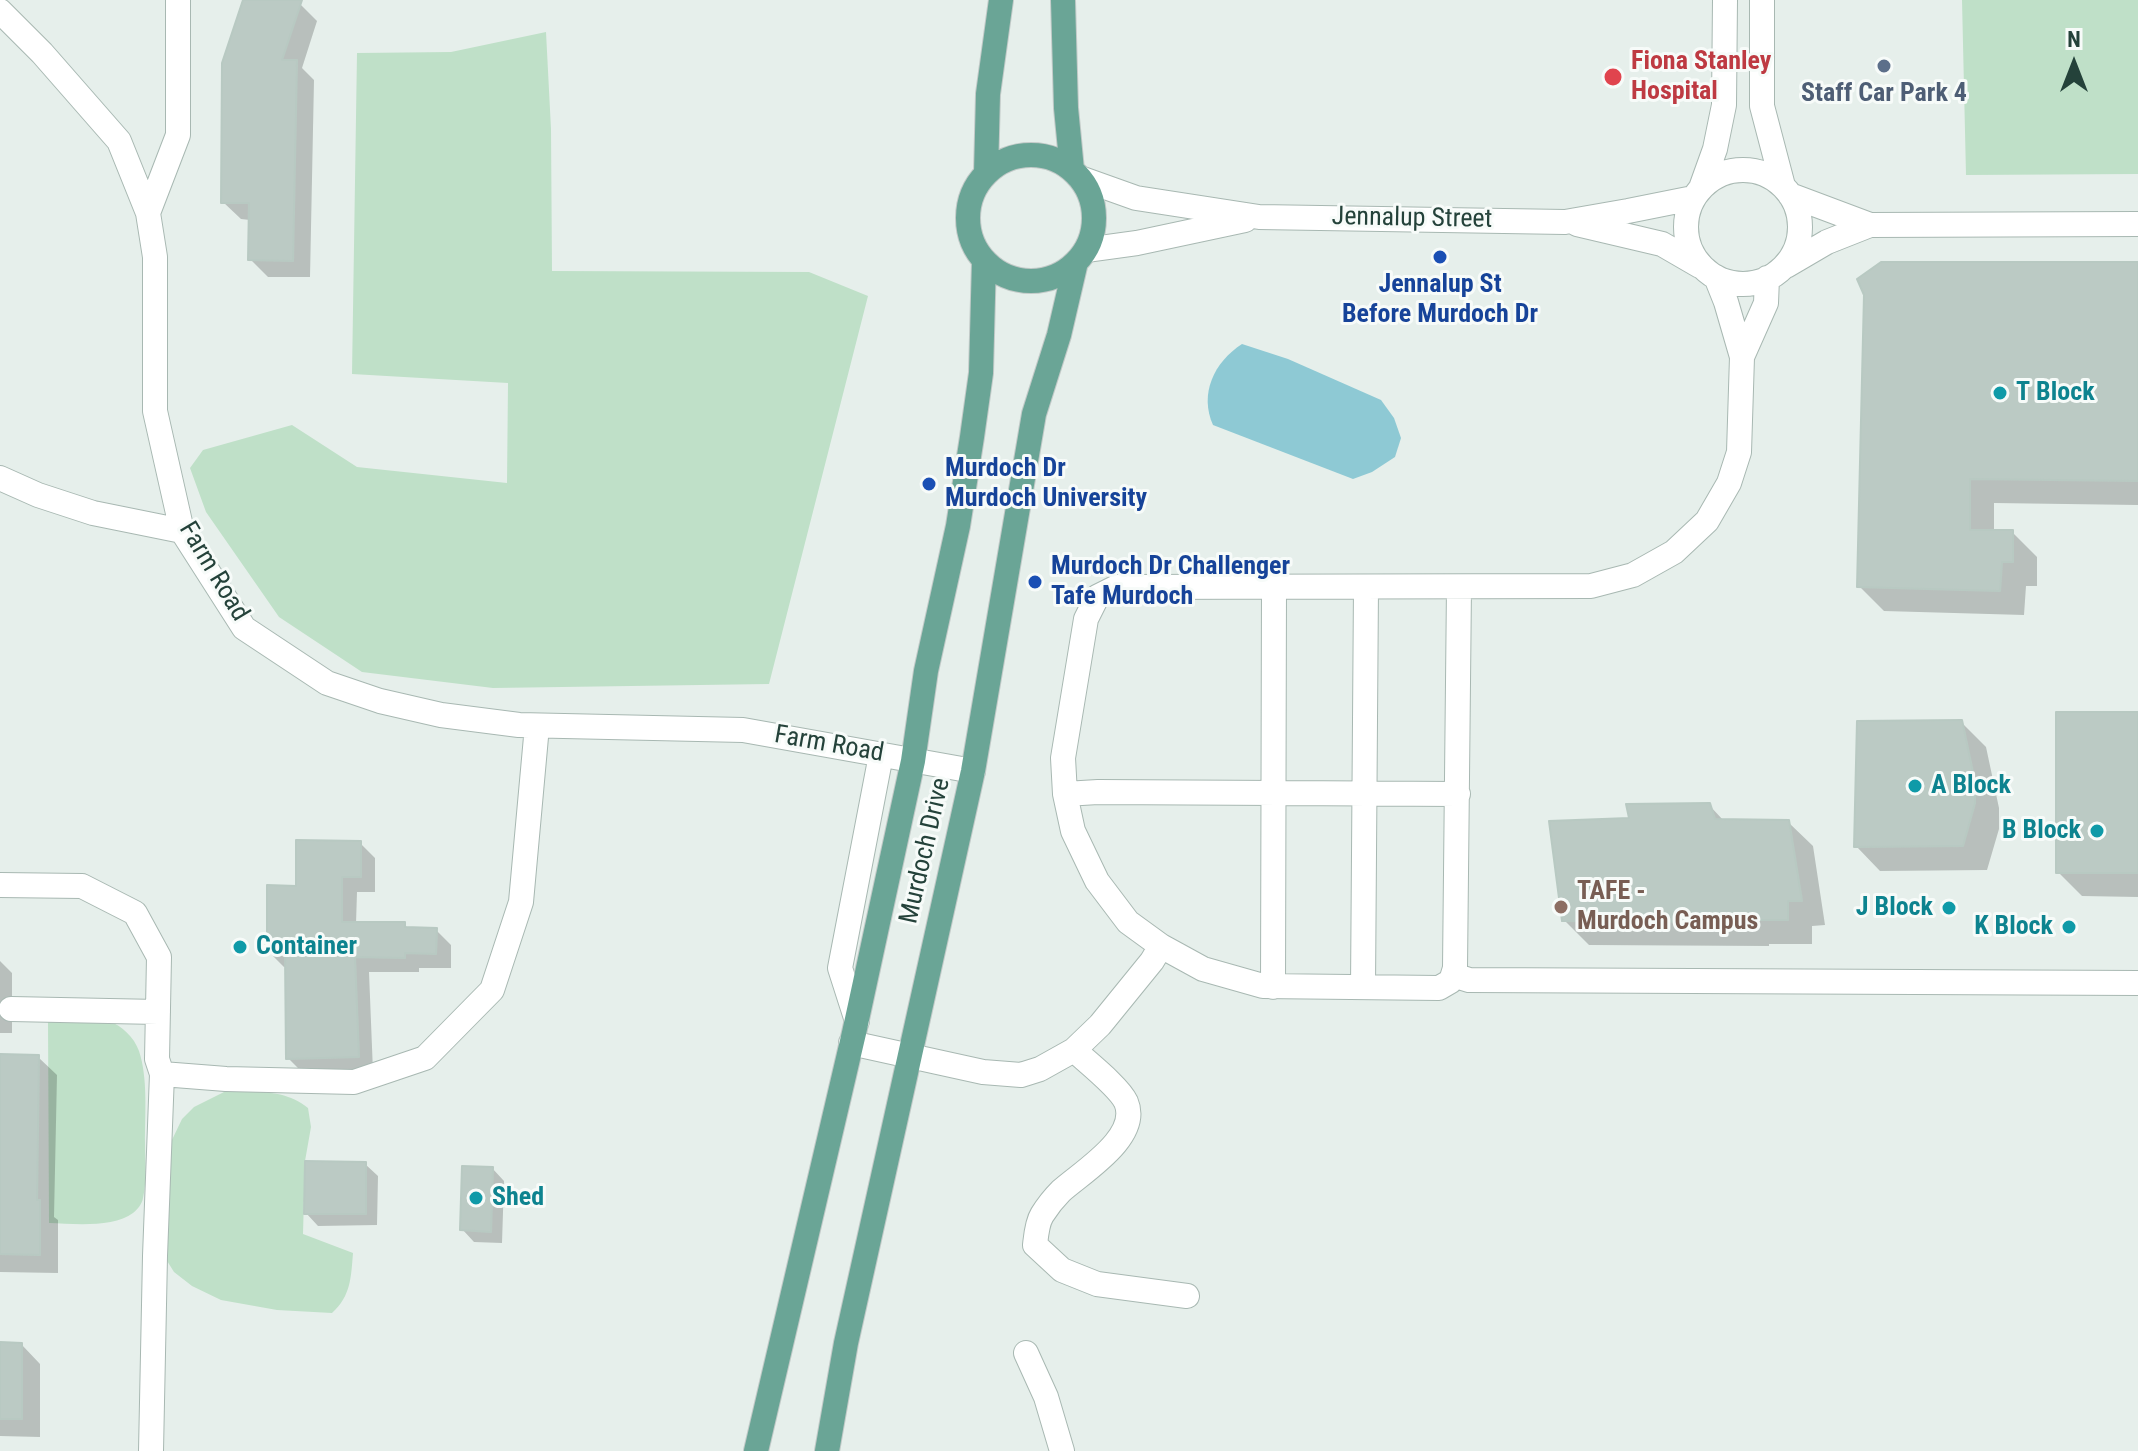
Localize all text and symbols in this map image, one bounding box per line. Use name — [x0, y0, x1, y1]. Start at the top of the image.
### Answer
north arrow — [2034, 24, 2114, 104]
text: N — [2067, 27, 2081, 52]
place label: Fiona Stanley Hospital — [1631, 46, 1771, 108]
marker: Staff Car Park 4 — [1875, 57, 1893, 75]
marker: Fiona Stanley Hospital — [1602, 66, 1624, 88]
place label: Staff Car Park 4 — [1801, 78, 1967, 110]
street label: Jennalup Street — [1331, 202, 1493, 236]
marker: Jennalup St Before Murdoch Dr — [1431, 248, 1449, 266]
place label: Jennalup St Before Murdoch Dr — [1342, 269, 1538, 330]
place label: T Block — [2016, 377, 2095, 409]
marker: T Block — [1991, 384, 2009, 402]
place label: Murdoch Dr Murdoch University — [945, 453, 1147, 514]
marker: Murdoch Dr Murdoch University — [920, 475, 938, 493]
street label: Farm Road — [171, 517, 255, 627]
place label: Murdoch Dr Challenger Tafe Murdoch — [1051, 551, 1290, 612]
marker: Murdoch Dr Challenger Tafe Murdoch — [1026, 573, 1044, 591]
street label: Farm Road — [772, 720, 886, 770]
place label: A Block — [1931, 770, 2011, 802]
street label: Murdoch Drive — [894, 775, 958, 927]
marker: A Block — [1906, 777, 1924, 795]
place label: B Block — [2002, 815, 2081, 847]
marker: B Block — [2088, 822, 2106, 840]
place label: TAFE - Murdoch Campus — [1577, 876, 1758, 938]
place label: J Block — [1856, 892, 1933, 924]
marker: TAFE - Murdoch Campus — [1552, 898, 1570, 916]
marker: J Block — [1940, 899, 1958, 917]
place label: K Block — [1974, 911, 2053, 943]
marker: K Block — [2060, 918, 2078, 936]
place label: Container — [256, 931, 357, 963]
marker: Container — [231, 938, 249, 956]
place label: Shed — [492, 1182, 544, 1214]
marker: Shed — [467, 1189, 485, 1207]

